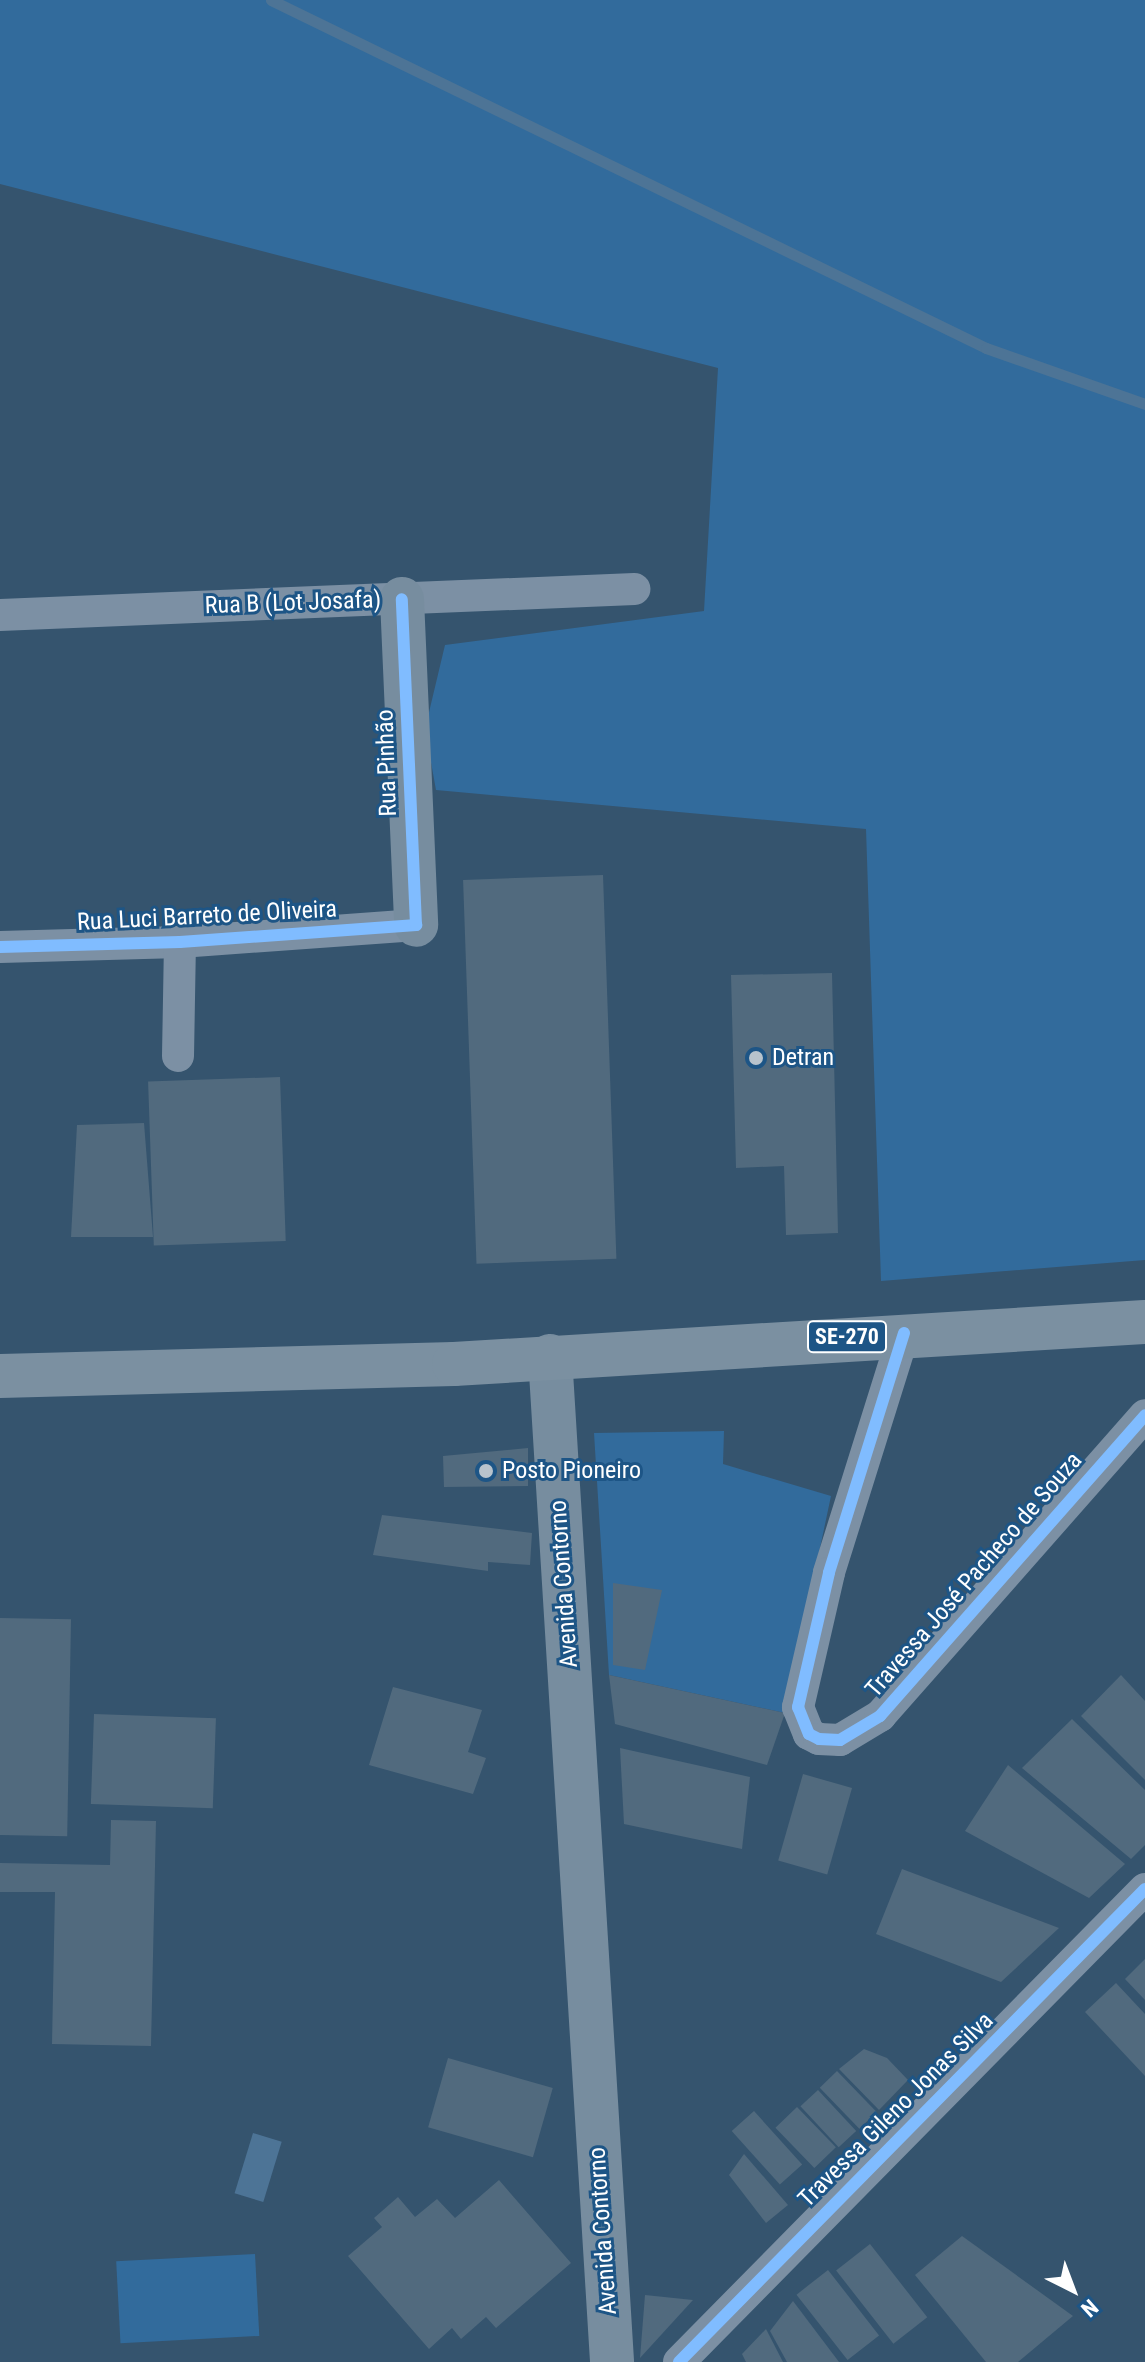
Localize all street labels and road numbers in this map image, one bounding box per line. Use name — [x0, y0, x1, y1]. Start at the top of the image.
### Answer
street label: Rua B (Lot Josafa) — [204, 586, 382, 620]
street label: Rua Pinhão — [371, 709, 403, 817]
street label: Rua Luci Barreto de Oliveira — [76, 895, 338, 937]
road number: SE-270 — [807, 1319, 887, 1355]
street label: Travessa José Pacheco de Souza — [860, 1447, 1088, 1703]
street label: Avenida Contorno — [544, 1499, 584, 1669]
street label: Travessa Gileno Jonas Silva — [793, 2007, 999, 2213]
street label: Avenida Contorno — [583, 2146, 623, 2316]

